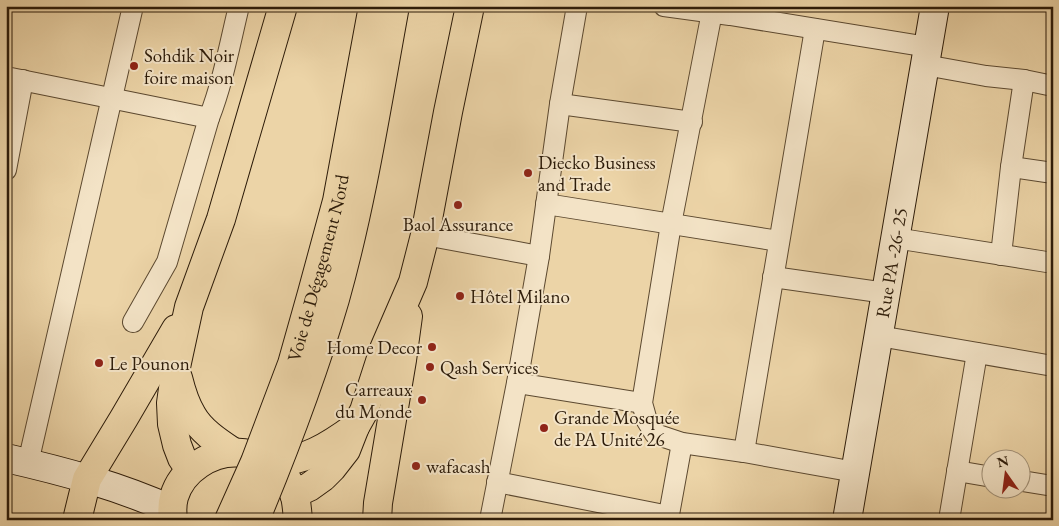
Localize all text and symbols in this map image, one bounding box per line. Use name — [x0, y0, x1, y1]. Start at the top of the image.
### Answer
place label: Sohdik Noir foire maison — [144, 43, 235, 90]
marker: Sohdik Noir foire maison — [128, 60, 140, 72]
place label: Diecko Business and Trade — [538, 150, 656, 197]
marker: Diecko Business and Trade — [522, 167, 534, 179]
street label: Voie de Dégagement Nord — [281, 172, 354, 364]
marker: Baol Assurance — [452, 199, 464, 211]
street label: Rue PA -26- 25 — [869, 206, 913, 320]
place label: Baol Assurance — [403, 212, 513, 237]
place label: Hôtel Milano — [470, 284, 570, 309]
marker: Hôtel Milano — [454, 290, 466, 302]
place label: Home Decor — [327, 335, 423, 360]
marker: Home Decor — [426, 341, 438, 353]
place label: Le Pounon — [109, 351, 190, 376]
place label: Qash Services — [440, 355, 538, 380]
marker: Le Pounon — [93, 357, 105, 369]
marker: Qash Services — [424, 361, 436, 373]
place label: Carreaux du Monde — [335, 377, 413, 424]
marker: Carreaux du Monde — [416, 394, 428, 406]
place label: Grande Mosquée de PA Unité 26 — [554, 405, 679, 452]
marker: Grande Mosquée de PA Unité 26 — [538, 422, 550, 434]
north arrow — [982, 448, 1032, 498]
text: N — [995, 451, 1011, 471]
place label: wafacash — [426, 454, 491, 479]
marker: wafacash — [410, 460, 422, 472]

